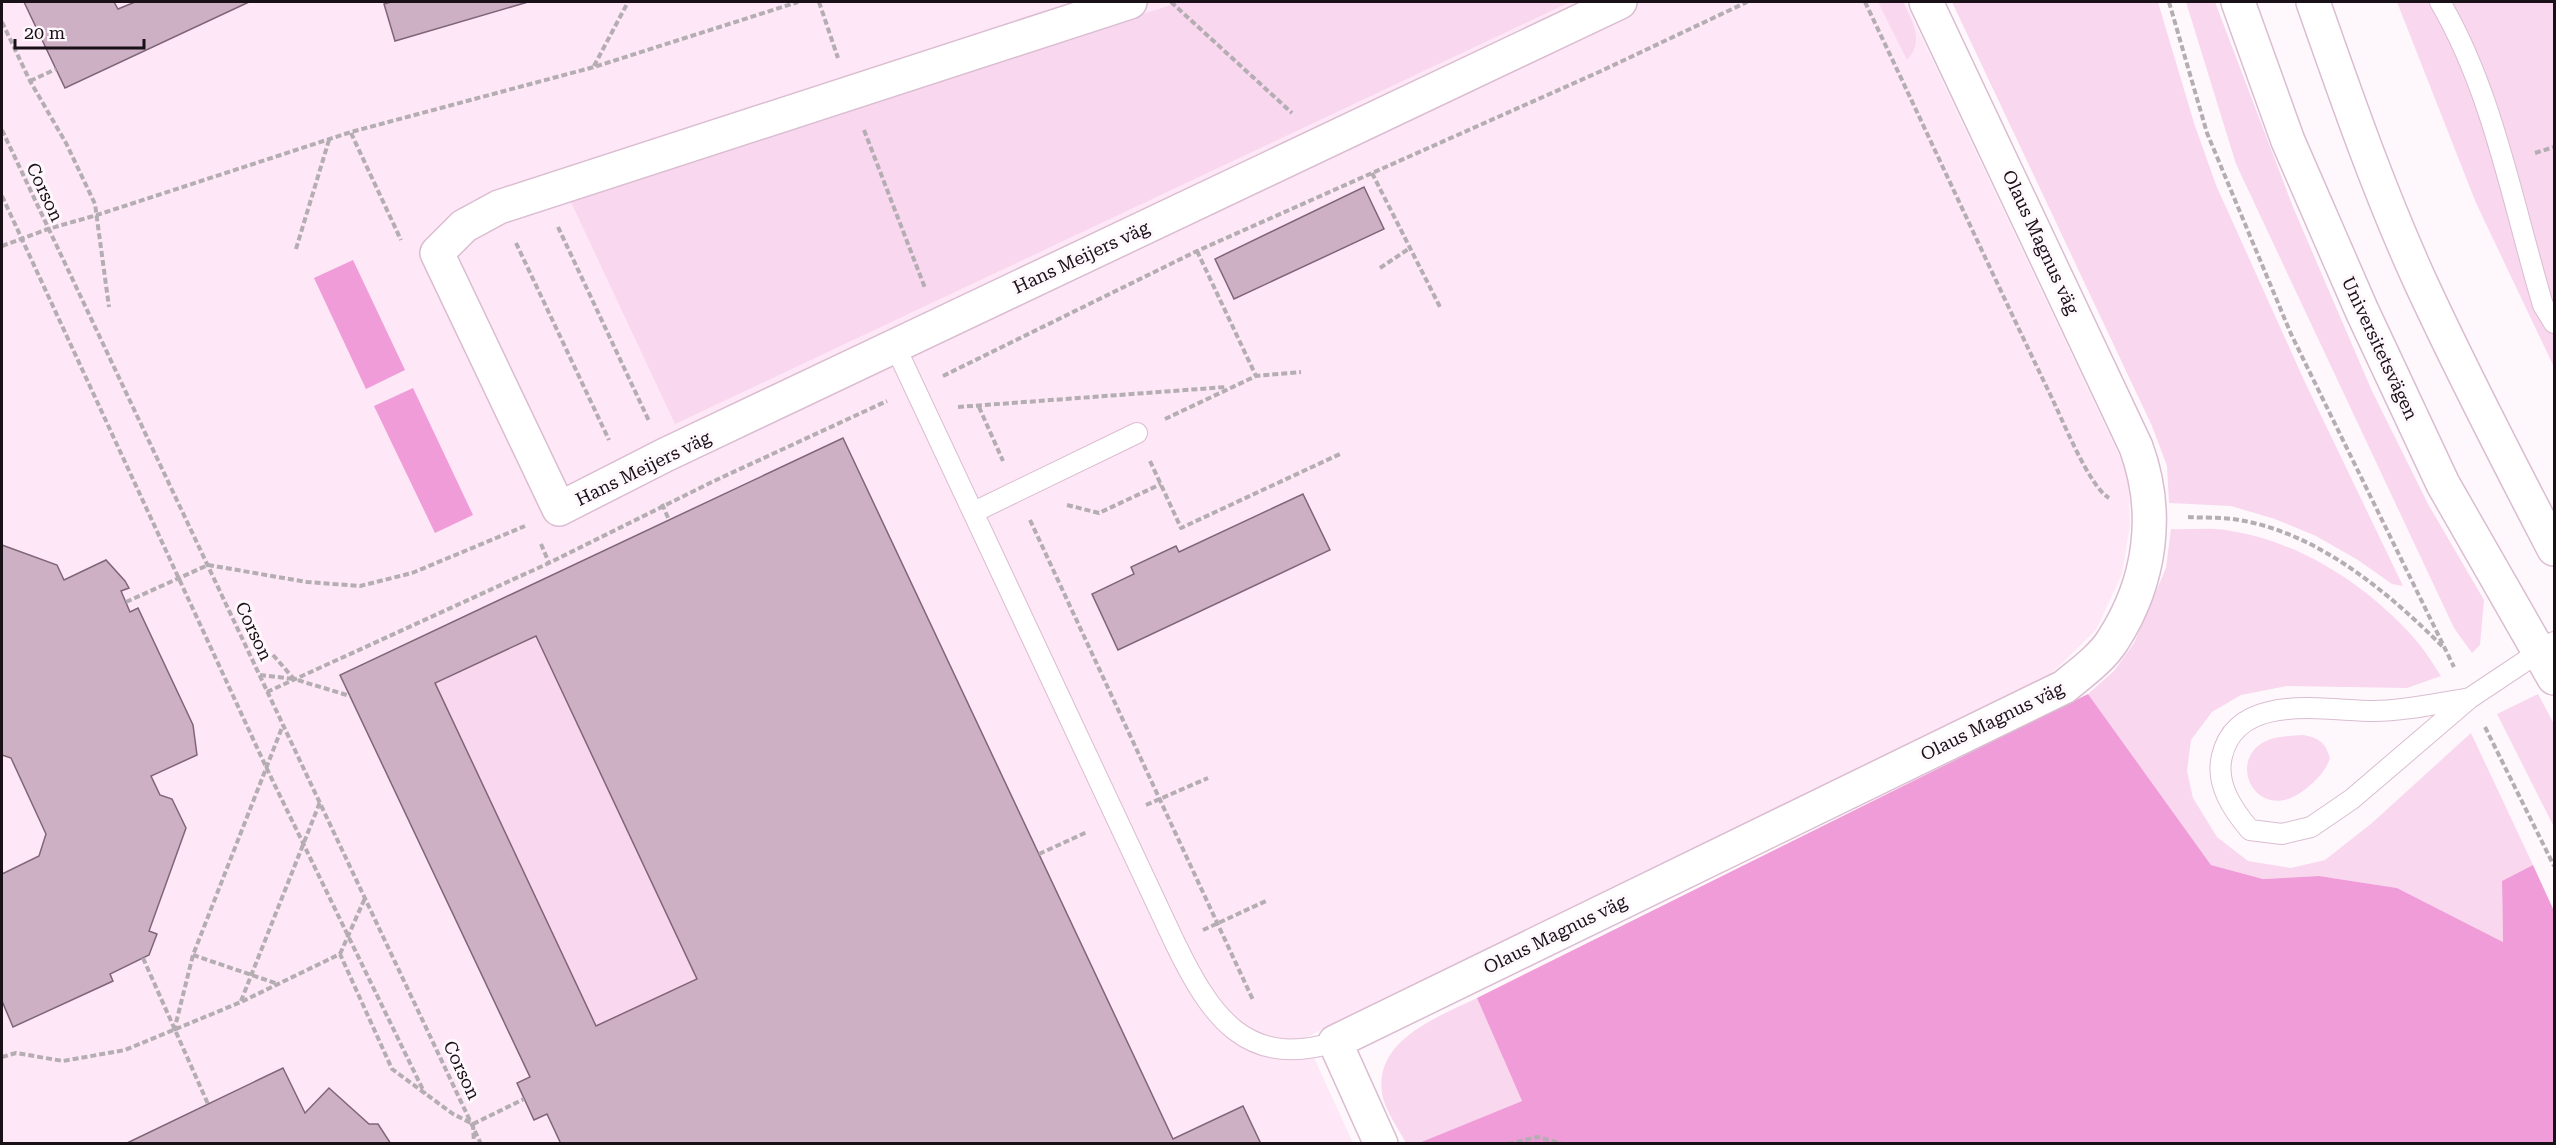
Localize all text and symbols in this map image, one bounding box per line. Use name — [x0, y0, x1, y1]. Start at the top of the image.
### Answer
scale bar — [15, 12, 144, 50]
text: 20 m — [24, 22, 65, 43]
street label: Corson — [22, 159, 68, 225]
street label: Olaus Magnus väg — [1998, 167, 2084, 318]
street label: Hans Meijers väg — [1010, 216, 1153, 298]
street label: Universitetsvägen — [2338, 273, 2423, 423]
street label: Hans Meijers väg — [572, 426, 715, 510]
street label: Corson — [231, 598, 277, 664]
street label: Olaus Magnus väg — [1917, 677, 2068, 765]
street label: Olaus Magnus väg — [1480, 890, 1631, 978]
street label: Corson — [439, 1037, 485, 1103]

